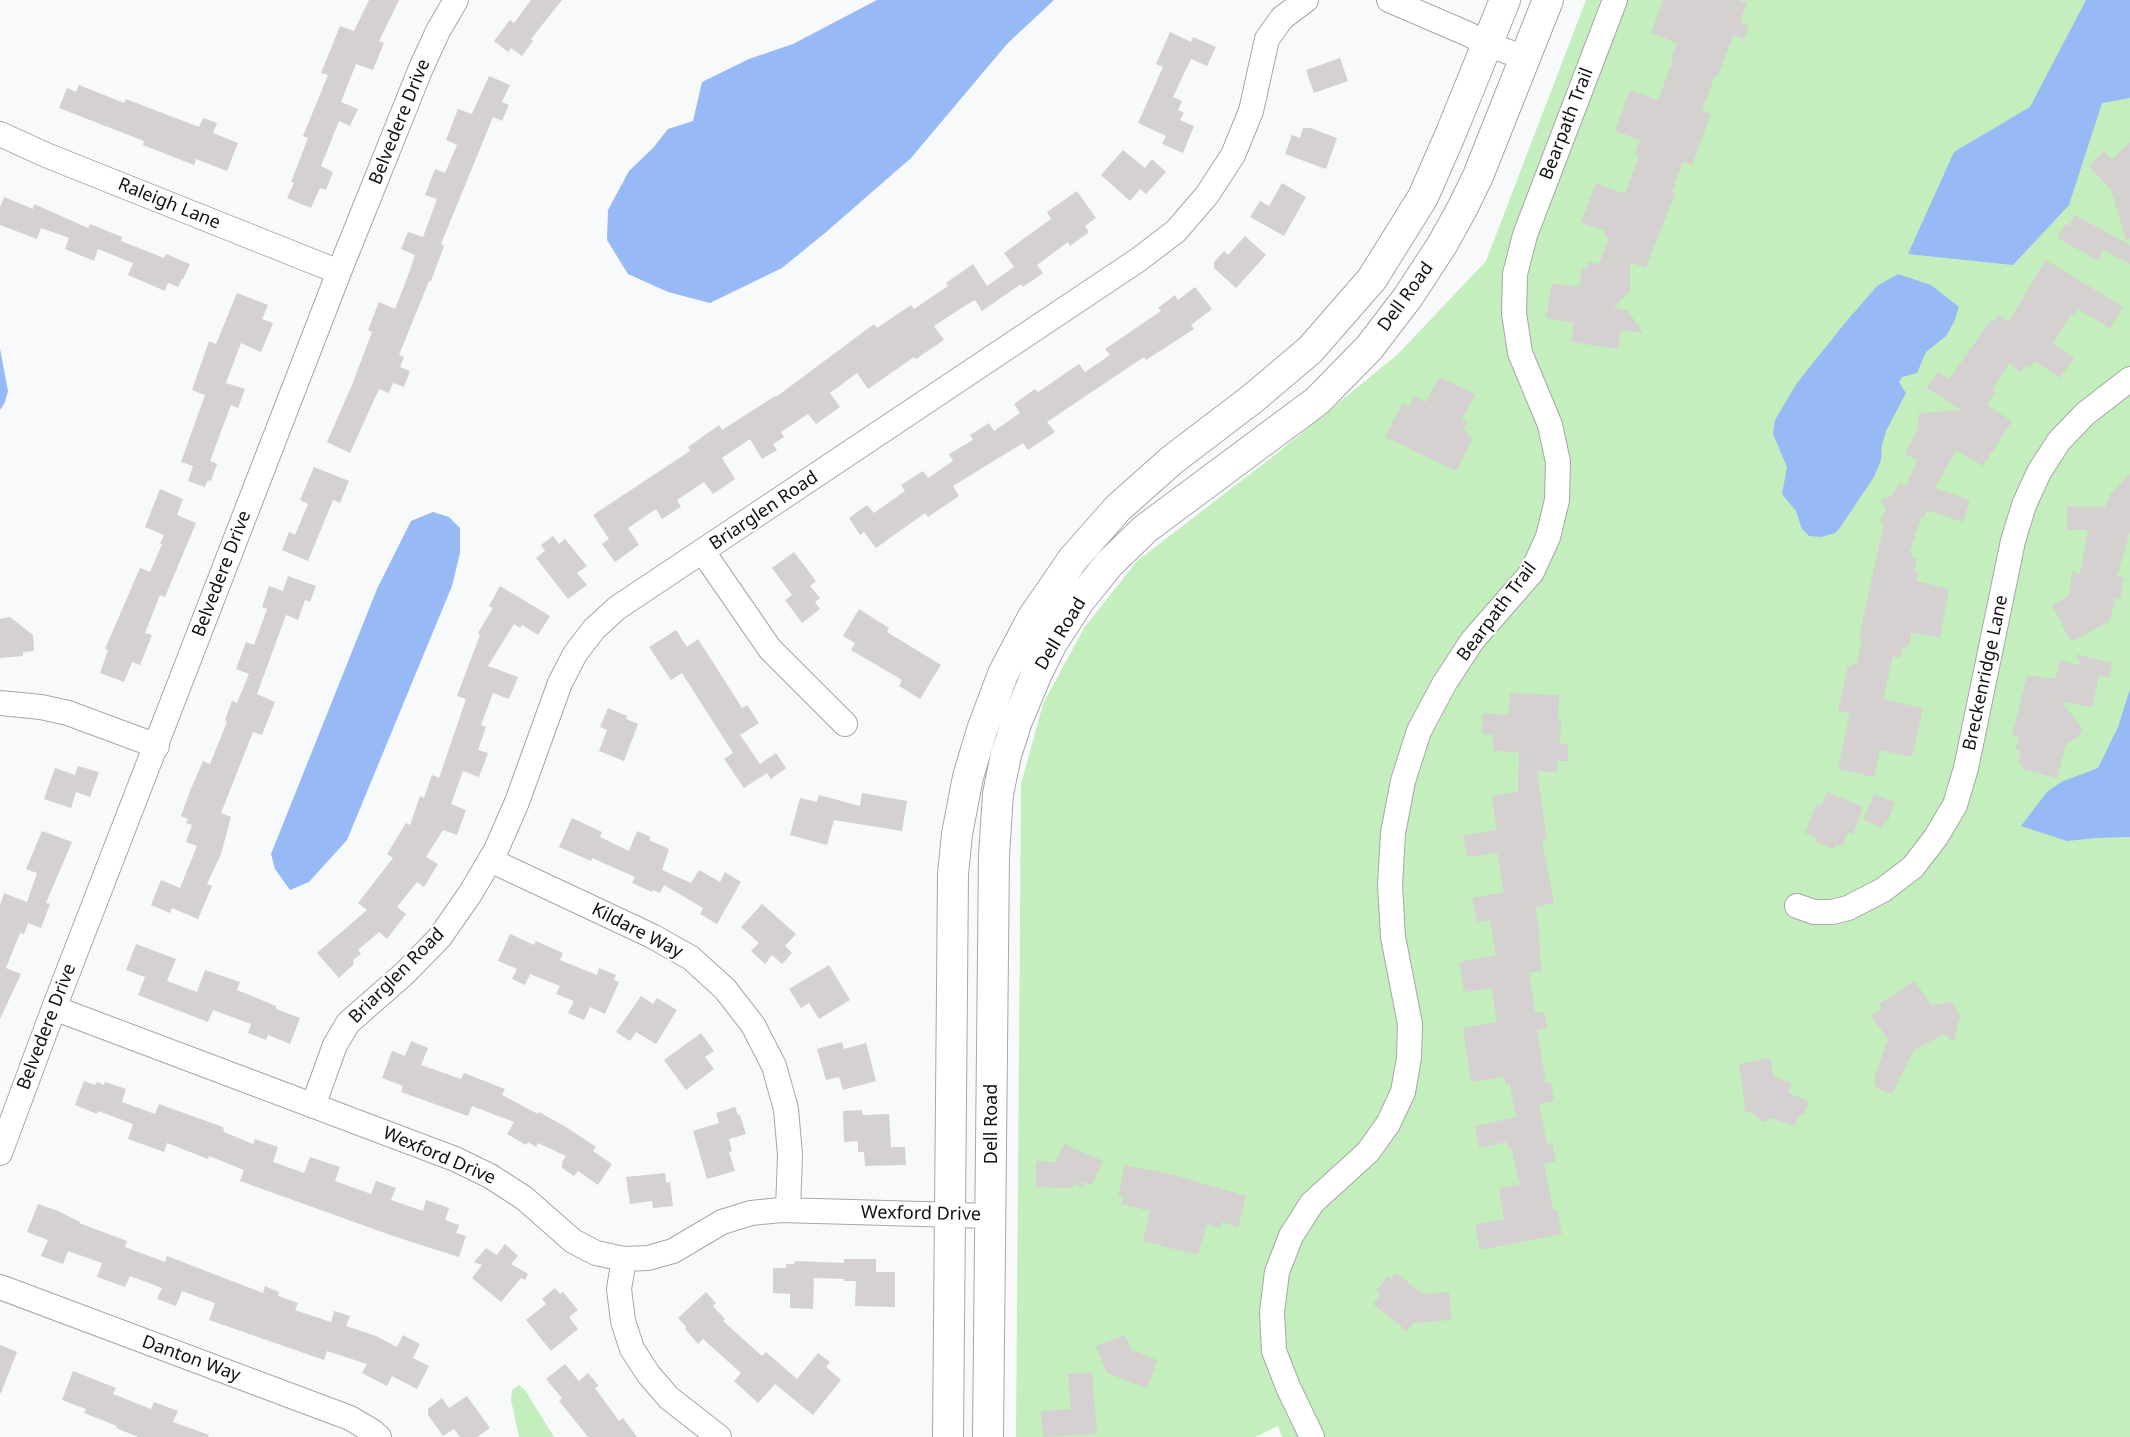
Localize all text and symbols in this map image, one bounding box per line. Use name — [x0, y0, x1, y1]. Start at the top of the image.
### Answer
street label: Belvedere Drive — [365, 56, 435, 188]
street label: Bearpath Trail — [1536, 65, 1598, 183]
street label: Raleigh Lane — [115, 174, 223, 234]
street label: Dell Road — [1374, 258, 1438, 336]
street label: Briarglen Road — [706, 467, 822, 555]
street label: Belvedere Drive — [188, 508, 256, 640]
street label: Bearpath Trail — [1453, 558, 1541, 666]
street label: Breckenridge Lane — [1959, 593, 2013, 753]
street label: Dell Road — [1031, 594, 1091, 674]
street label: Kildare Way — [588, 899, 686, 963]
street label: Briarglen Road — [345, 924, 449, 1028]
street label: Belvedere Drive — [13, 961, 81, 1093]
street label: Dell Road — [981, 1084, 1003, 1164]
street label: Wexford Drive — [379, 1123, 499, 1189]
street label: Wexford Drive — [861, 1202, 981, 1226]
street label: Danton Way — [139, 1331, 243, 1387]

